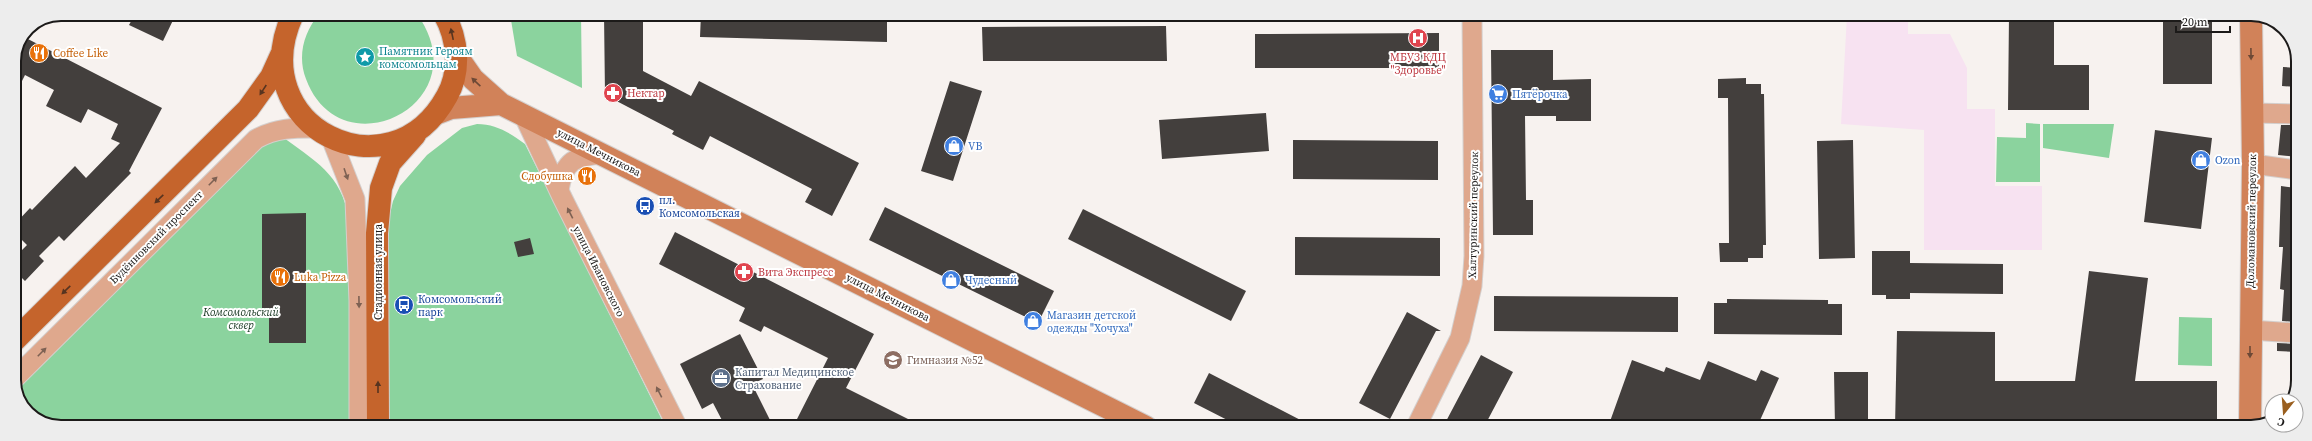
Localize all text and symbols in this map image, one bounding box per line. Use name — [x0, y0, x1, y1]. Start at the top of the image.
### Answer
scale bar — [2176, 8, 2230, 34]
text: 20 m — [2182, 14, 2208, 30]
hospital icon: МБУЗ КДЦ "Здоровье" — [1407, 27, 1429, 49]
one-way arrow — [449, 28, 455, 41]
restaurant icon: Coffee Like — [28, 42, 50, 64]
place label: Памятник Героям комсомольцам — [379, 44, 473, 72]
place label: Coffee Like — [53, 46, 108, 61]
place icon: Памятник Героям комсомольцам — [354, 46, 376, 68]
one-way arrow — [2248, 48, 2254, 61]
place label: МБУЗ КДЦ "Здоровье" — [1390, 50, 1447, 78]
one-way arrow — [472, 78, 481, 87]
pharmacy icon: Нектар — [602, 82, 624, 104]
supermarket icon: Пятёрочка — [1487, 83, 1509, 105]
one-way arrow — [259, 84, 266, 95]
place label: Нектар — [627, 86, 665, 101]
place label: Пятёрочка — [1512, 87, 1568, 102]
street label: улица Мечникова — [554, 125, 644, 180]
shop icon: VB — [943, 135, 965, 157]
place label: VB — [968, 139, 982, 154]
shop icon: Ozon — [2190, 149, 2212, 171]
street label: Халтуринский переулок — [1465, 152, 1482, 278]
place label: Ozon — [2215, 153, 2241, 168]
street label: Доломановский переулок — [2243, 154, 2260, 288]
restaurant icon: Сдобушка — [576, 165, 598, 187]
one-way arrow — [343, 168, 349, 180]
place label: Сдобушка — [521, 169, 573, 184]
one-way arrow — [208, 176, 218, 185]
street label: Будённовский проспект — [106, 187, 206, 287]
place label: пл. Комсомольская — [659, 193, 740, 221]
one-way arrow — [154, 195, 164, 204]
bus stop icon: пл. Комсомольская — [634, 195, 656, 217]
one-way arrow — [566, 207, 573, 218]
street label: улица Ивановского — [569, 223, 628, 319]
street label: Стадионная улица — [371, 224, 386, 320]
pharmacy icon: Вита Экспресс — [733, 261, 755, 283]
place label: Вита Экспресс — [758, 265, 834, 280]
restaurant icon: Luka Pizza — [269, 266, 291, 288]
shop icon: Чудесный — [940, 269, 962, 291]
place label: Luka Pizza — [294, 270, 347, 285]
street label: улица Мечникова — [843, 270, 933, 325]
place label: Чудесный — [965, 273, 1017, 288]
one-way arrow — [61, 286, 71, 295]
place label: Комсомольский парк — [418, 292, 502, 320]
bus stop icon: Комсомольский парк — [393, 294, 415, 316]
one-way arrow — [355, 296, 362, 308]
park label: Комсомольский сквер — [202, 305, 280, 333]
place label: Магазин детской одежды "Хочуха" — [1047, 308, 1136, 336]
shop icon: Магазин детской одежды "Хочуха" — [1022, 310, 1044, 332]
one-way arrow — [2247, 346, 2253, 359]
one-way arrow — [37, 347, 47, 357]
school or university icon: Гимназия №52 — [882, 349, 904, 371]
place label: Гимназия №52 — [907, 353, 983, 368]
place label: Капитал Медицинское Страхование — [735, 365, 854, 393]
office icon: Капитал Медицинское Страхование — [710, 367, 732, 389]
one-way arrow — [375, 380, 381, 393]
one-way arrow — [656, 386, 662, 397]
north arrow — [2264, 393, 2304, 433]
text: С — [2276, 414, 2287, 430]

